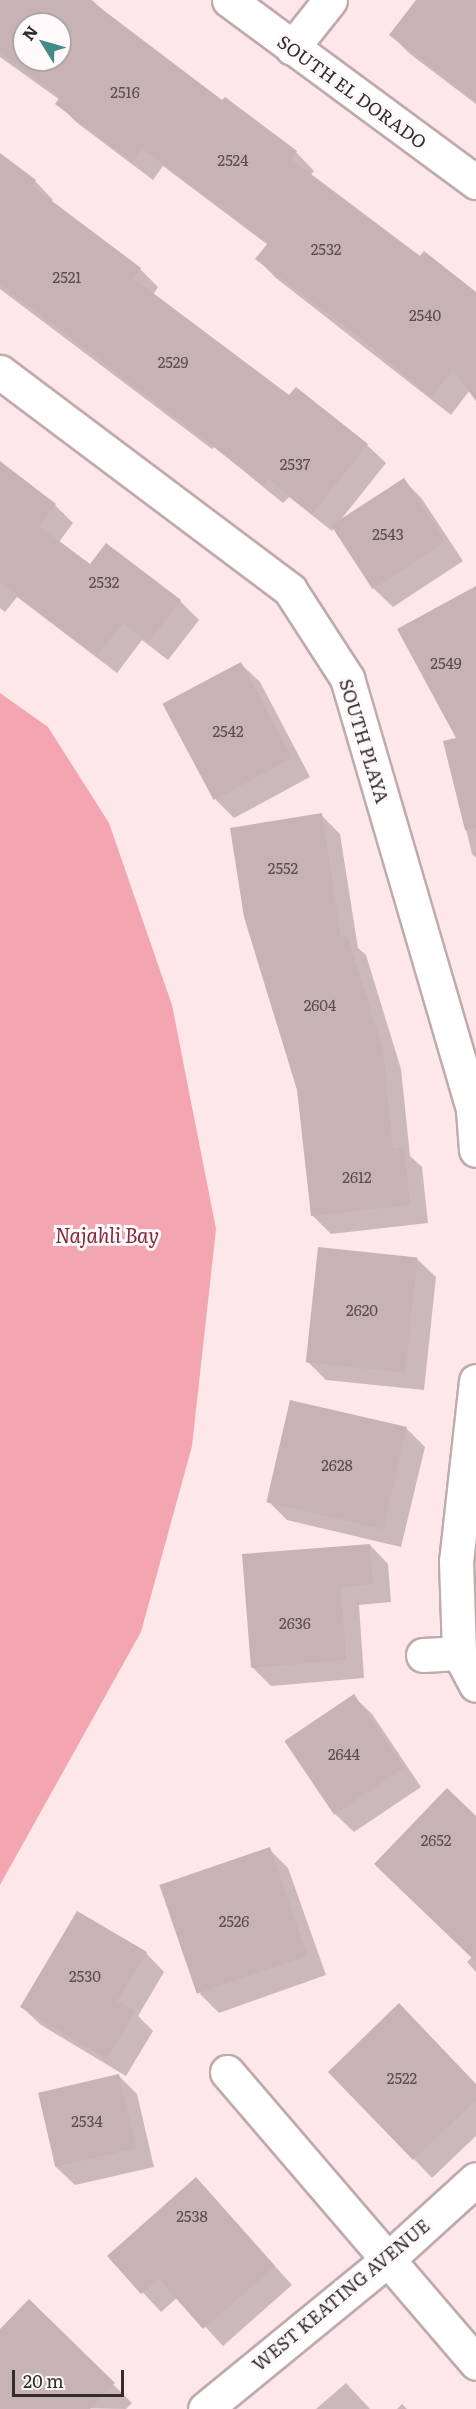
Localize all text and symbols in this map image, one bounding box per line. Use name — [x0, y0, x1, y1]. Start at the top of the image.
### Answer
north arrow — [12, 12, 72, 72]
text: N — [16, 20, 43, 45]
street label: SOUTH EL DORADO — [273, 31, 431, 153]
house number: 2516 — [110, 83, 140, 101]
house number: 2524 — [218, 151, 248, 169]
house number: 2532 — [311, 240, 341, 258]
house number: 2521 — [53, 268, 81, 286]
house number: 2540 — [409, 306, 441, 324]
house number: 2529 — [158, 353, 188, 371]
house number: 2537 — [280, 455, 310, 473]
house number: 2543 — [372, 525, 404, 543]
house number: 2532 — [89, 573, 119, 591]
house number: 2549 — [430, 654, 462, 672]
street label: SOUTH PLAYA — [335, 676, 393, 806]
house number: 2542 — [212, 722, 244, 740]
house number: 2552 — [268, 859, 298, 877]
house number: 2604 — [304, 996, 336, 1014]
house number: 2612 — [342, 1168, 372, 1186]
water label: Najahli Bay — [55, 1222, 159, 1246]
house number: 2620 — [346, 1301, 378, 1319]
house number: 2628 — [321, 1456, 353, 1474]
house number: 2636 — [279, 1614, 311, 1632]
house number: 2644 — [328, 1745, 360, 1763]
house number: 2652 — [421, 1831, 451, 1849]
house number: 2526 — [219, 1912, 249, 1930]
house number: 2530 — [69, 1967, 101, 1985]
house number: 2522 — [387, 2069, 417, 2087]
house number: 2534 — [71, 2112, 103, 2130]
house number: 2538 — [176, 2207, 208, 2225]
street label: WEST KEATING AVENUE — [248, 2215, 434, 2375]
scale bar — [15, 2358, 128, 2396]
text: 20 m — [23, 2367, 64, 2394]

